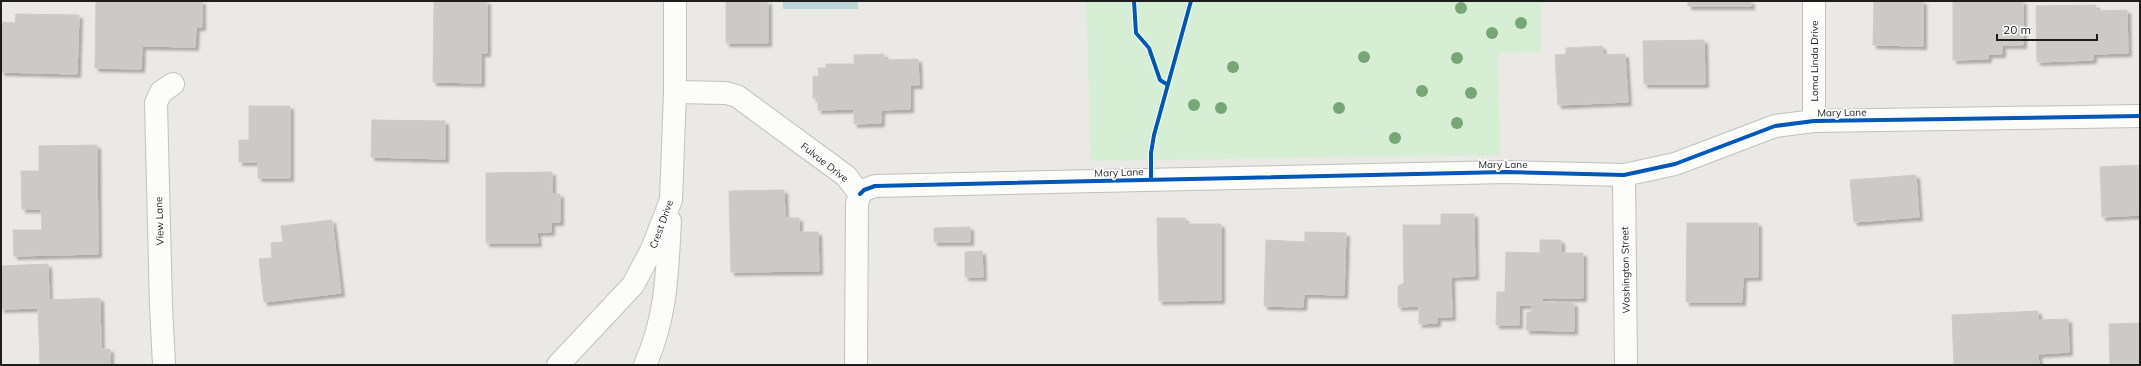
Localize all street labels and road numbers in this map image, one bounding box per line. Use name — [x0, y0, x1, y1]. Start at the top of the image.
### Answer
street label: Loma Linda Drive — [1808, 21, 1821, 101]
street label: Mary Lane — [1817, 106, 1867, 119]
street label: Fulvue Drive — [798, 140, 851, 185]
street label: Mary Lane — [1478, 158, 1528, 171]
street label: Mary Lane — [1094, 165, 1144, 180]
street label: View Lane — [152, 196, 167, 246]
street label: Crest Drive — [647, 198, 676, 250]
street label: Washington Street — [1618, 226, 1633, 314]

